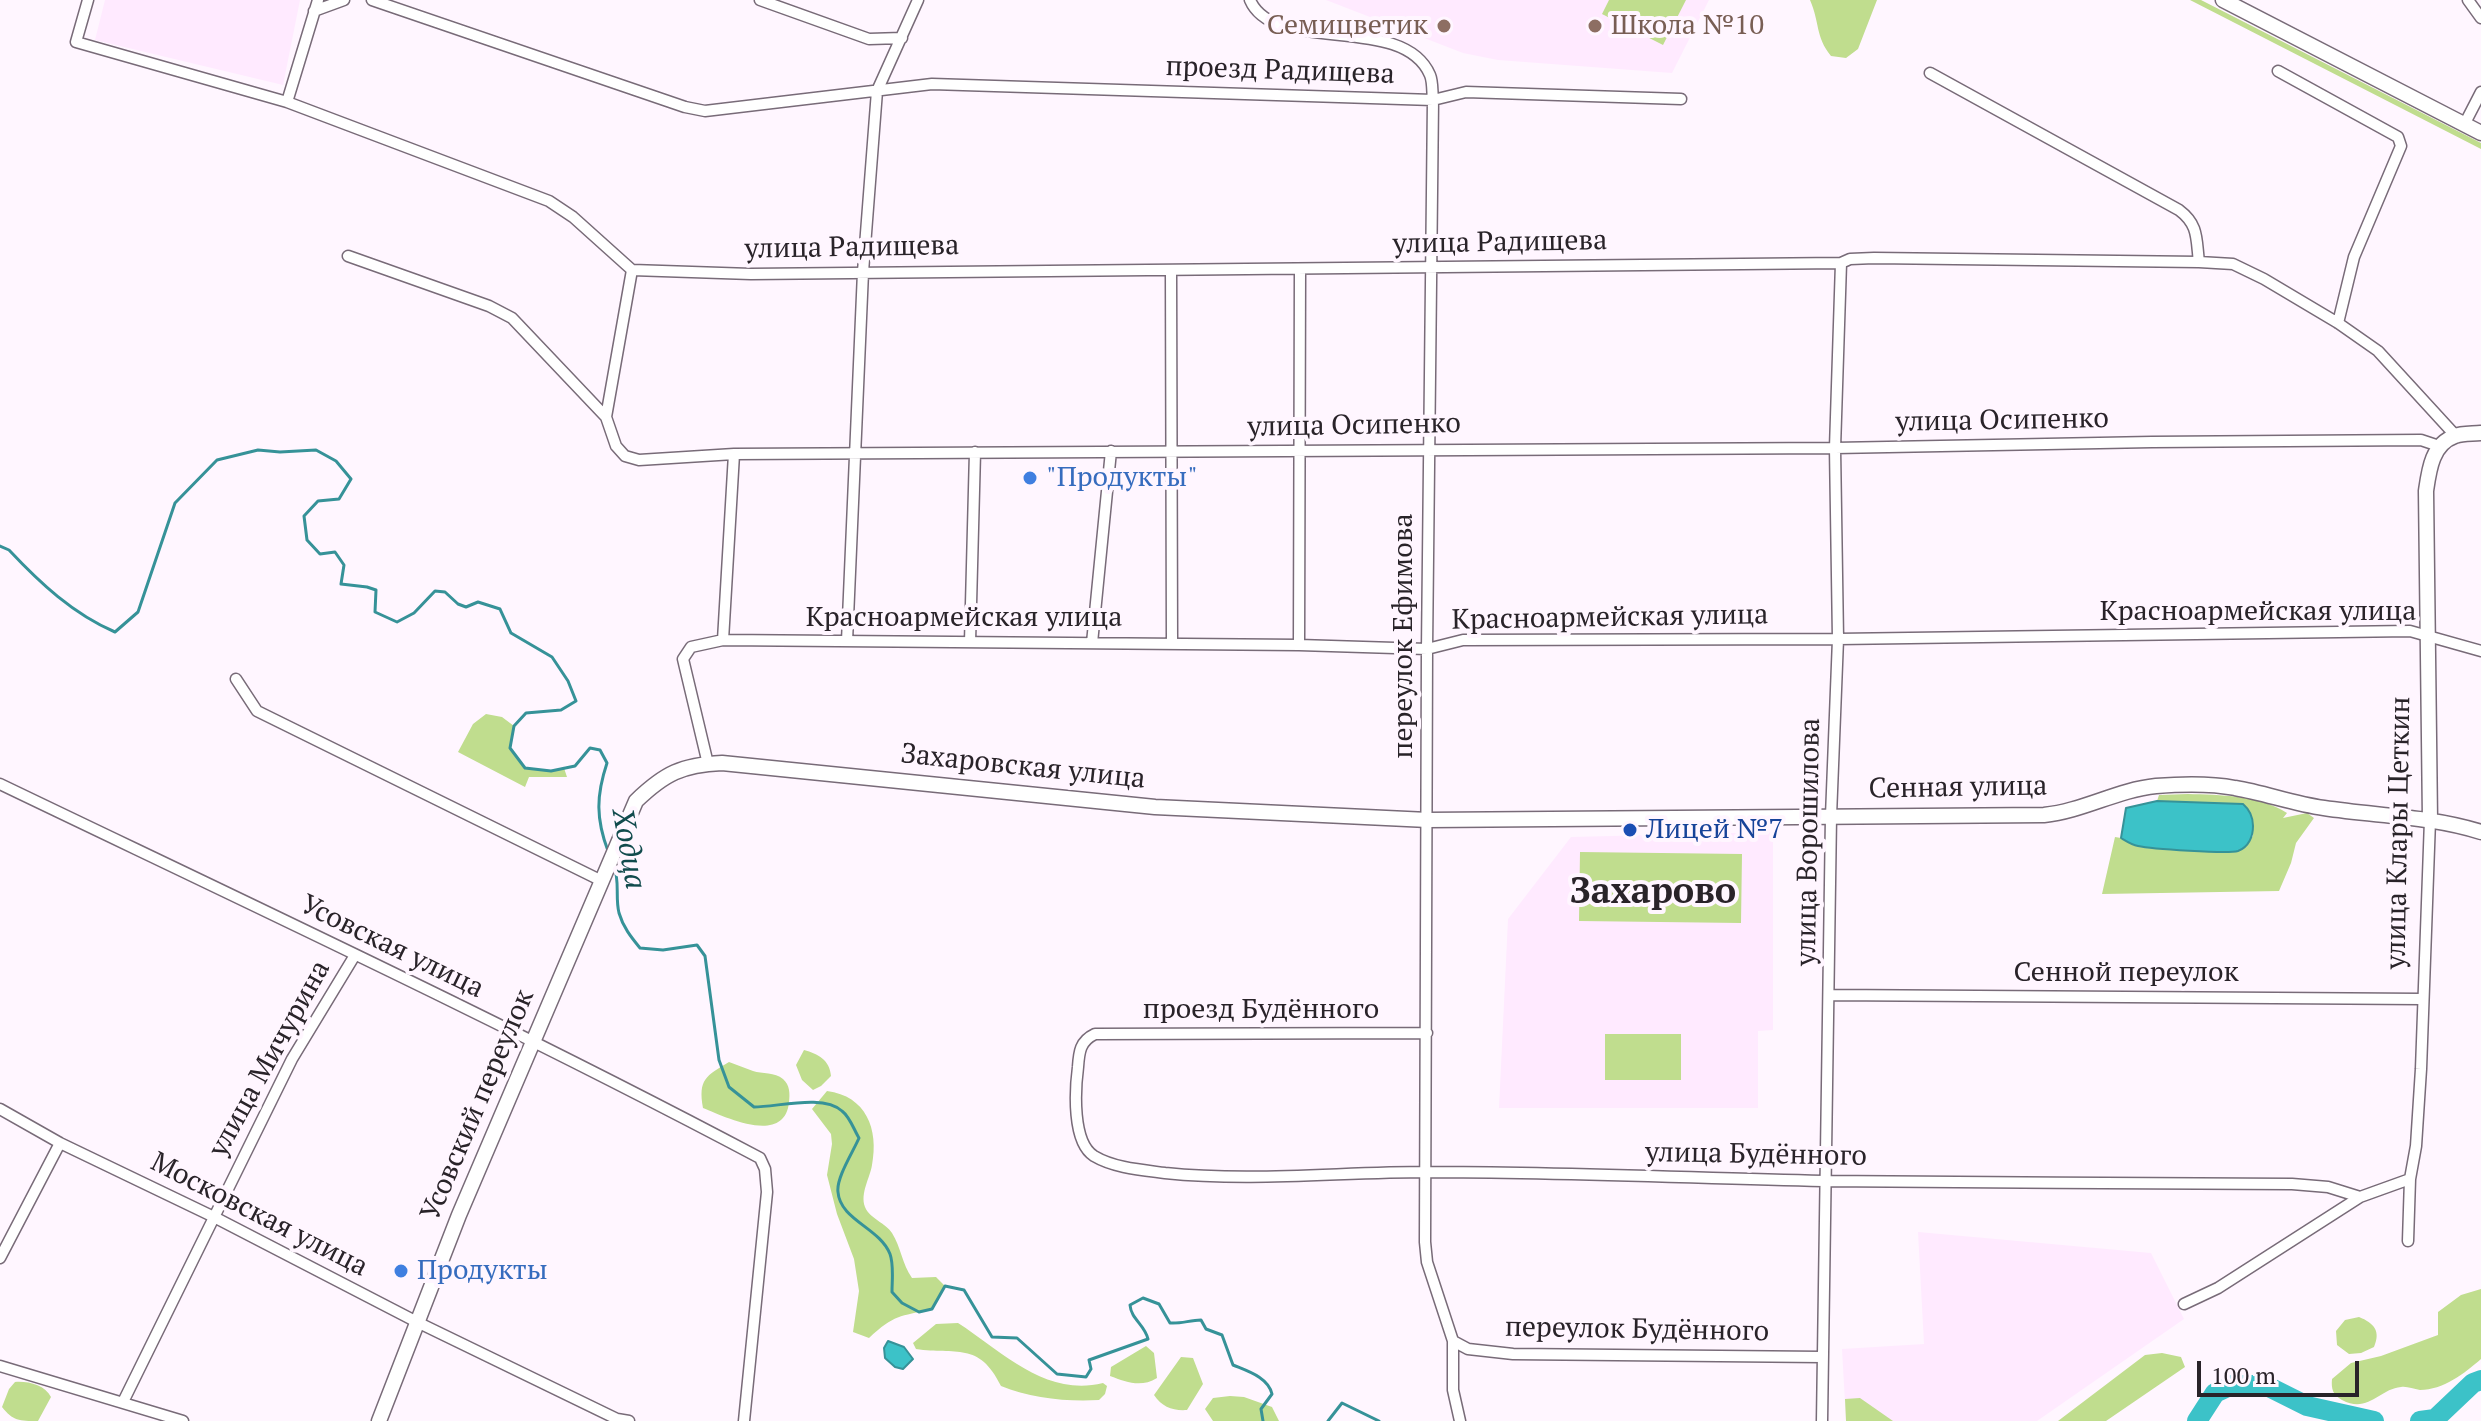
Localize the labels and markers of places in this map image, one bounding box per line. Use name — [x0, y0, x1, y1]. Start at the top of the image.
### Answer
place label: Семицветик — [1267, 9, 1428, 43]
place label: Школа №10 — [1611, 9, 1764, 43]
marker: Семицветик — [1435, 17, 1453, 35]
marker: Школа №10 — [1586, 17, 1604, 35]
place label: "Продукты" — [1046, 461, 1198, 495]
marker: "Продукты" — [1021, 469, 1039, 487]
place label: Лицей №7 — [1646, 813, 1783, 847]
marker: Лицей №7 — [1621, 821, 1639, 839]
place label: Продукты — [417, 1254, 548, 1288]
marker: Продукты — [392, 1262, 410, 1280]

